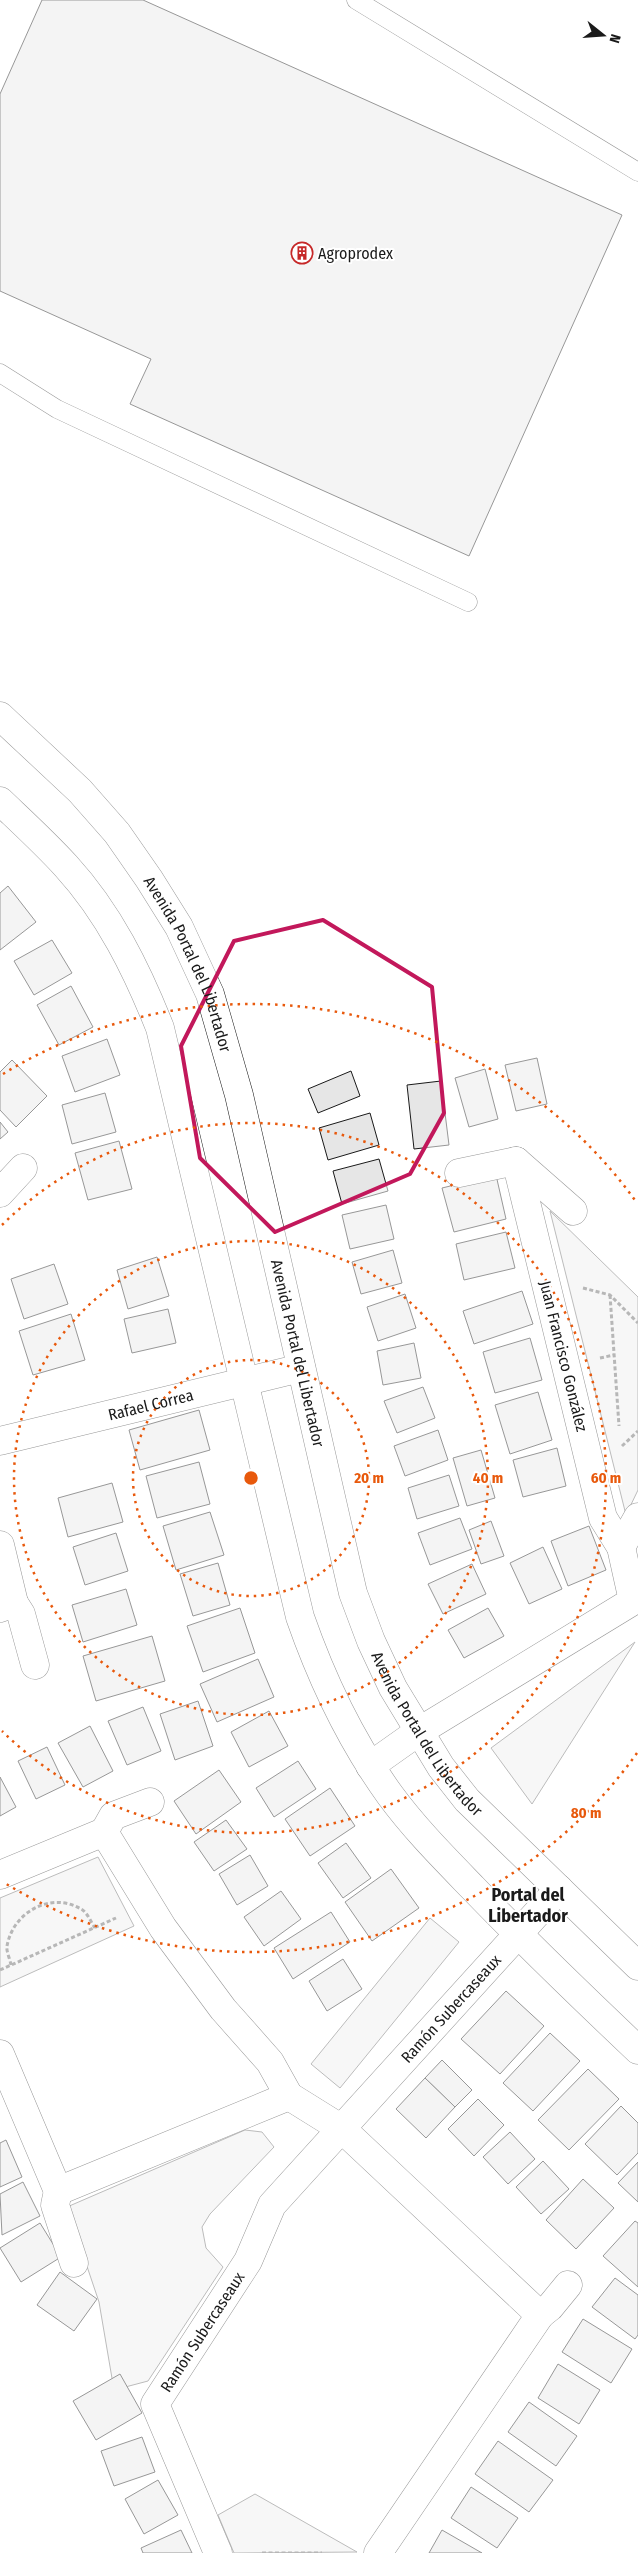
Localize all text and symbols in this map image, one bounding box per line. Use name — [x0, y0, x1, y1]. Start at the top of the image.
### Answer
north arrow — [578, 10, 628, 60]
text: N — [606, 32, 624, 45]
building icon: Agroprodex — [290, 241, 314, 265]
place label: Agroprodex — [318, 244, 393, 263]
street label: Avenida Portal del Libertador — [140, 873, 235, 1055]
street label: Avenida Portal del Libertador — [267, 1258, 328, 1449]
street label: Juan Francisco González — [536, 1279, 591, 1434]
street label: Rafael Correa — [106, 1385, 196, 1424]
centre of rings — [242, 1469, 260, 1487]
text: 20 m — [353, 1469, 384, 1487]
text: 40 m — [473, 1469, 503, 1487]
text: 60 m — [591, 1469, 621, 1487]
street label: Avenida Portal del Libertador — [367, 1649, 487, 1820]
text: 80 m — [571, 1804, 601, 1822]
district label: Portal del Libertador — [488, 1884, 568, 1927]
street label: Ramón Subercaseaux — [397, 1951, 505, 2067]
street label: Ramón Subercaseaux — [156, 2268, 248, 2396]

